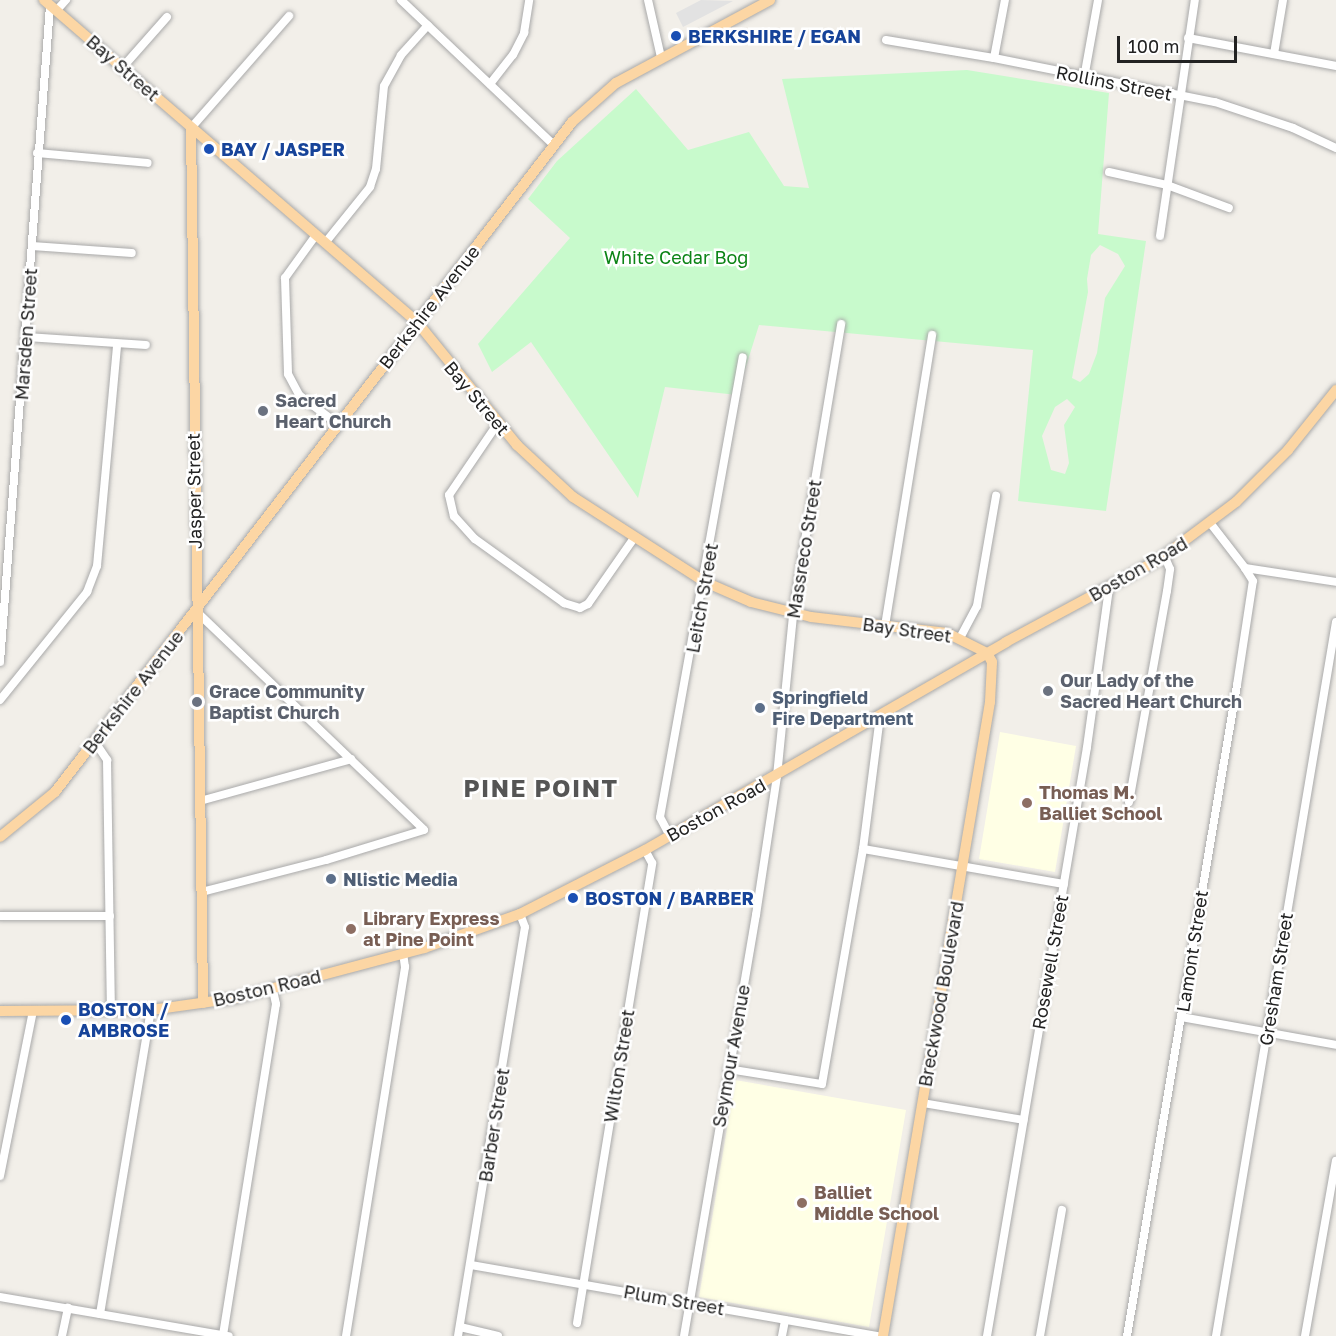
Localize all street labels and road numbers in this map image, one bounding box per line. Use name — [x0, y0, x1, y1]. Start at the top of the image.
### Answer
street label: Bay Street — [82, 30, 164, 106]
street label: Rollins Street — [1054, 61, 1174, 105]
street label: Berkshire Avenue — [374, 241, 484, 373]
street label: Marsden Street — [11, 267, 41, 401]
street label: Bay Street — [440, 357, 514, 439]
street label: Jasper Street — [182, 433, 206, 549]
street label: Massreco Street — [782, 478, 826, 620]
street label: Boston Road — [1085, 532, 1191, 606]
street label: Leitch Street — [682, 541, 722, 655]
street label: Bay Street — [861, 613, 953, 647]
street label: Berkshire Avenue — [78, 626, 188, 758]
street label: Boston Road — [663, 774, 769, 846]
street label: Lamont Street — [1172, 888, 1212, 1014]
street label: Rosewell Street — [1027, 893, 1073, 1031]
street label: Breckwood Boulevard — [914, 900, 968, 1088]
street label: Gresham Street — [1255, 911, 1297, 1047]
street label: Boston Road — [211, 965, 323, 1011]
street label: Seymour Avenue — [708, 983, 754, 1129]
street label: Wilton Street — [599, 1008, 639, 1124]
street label: Barber Street — [474, 1066, 514, 1184]
street label: Plum Street — [622, 1280, 726, 1320]

